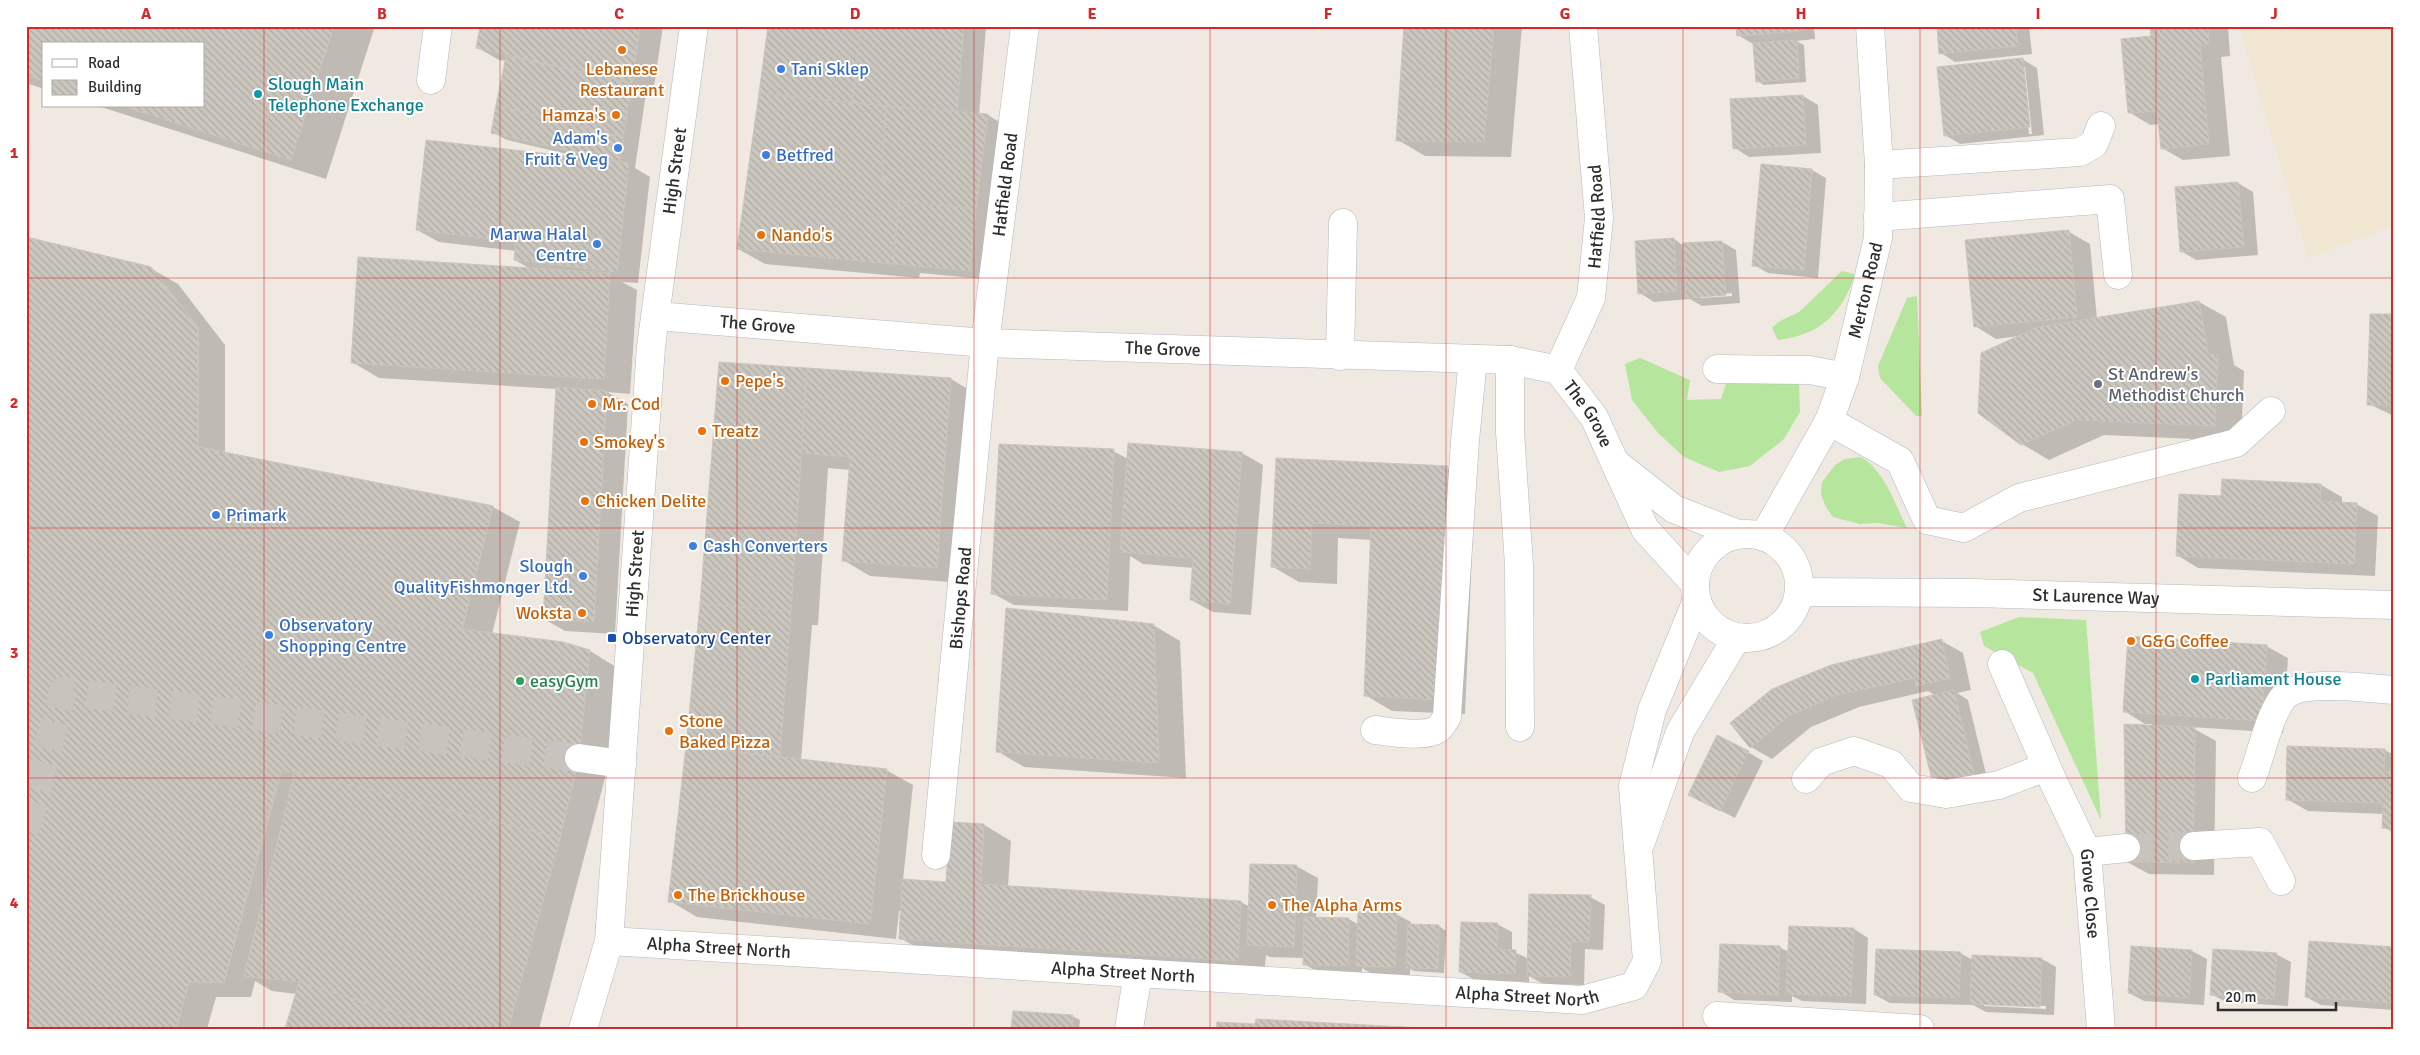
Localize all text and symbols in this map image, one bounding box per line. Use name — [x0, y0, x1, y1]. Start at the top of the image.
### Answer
text: A — [141, 4, 152, 24]
text: B — [377, 4, 387, 24]
text: C — [614, 4, 624, 24]
text: D — [850, 4, 861, 24]
text: E — [1087, 4, 1097, 24]
text: F — [1324, 4, 1333, 24]
text: G — [1560, 4, 1570, 24]
text: H — [1796, 4, 1806, 24]
text: I — [2035, 4, 2041, 24]
text: J — [2270, 4, 2278, 24]
legend — [42, 42, 205, 108]
marker: Lebanese Restaurant — [616, 44, 628, 56]
text: Road — [88, 54, 120, 72]
place label: Lebanese Restaurant — [580, 58, 664, 101]
place label: Tani Sklep — [791, 58, 869, 80]
marker: Tani Sklep — [775, 63, 787, 75]
place label: Slough Main Telephone Exchange — [268, 73, 424, 116]
text: Building — [88, 78, 142, 96]
marker: Slough Main Telephone Exchange — [252, 88, 264, 100]
place label: Hamza's — [542, 104, 606, 126]
marker: Hamza's — [610, 109, 622, 121]
street label: High Street — [658, 126, 691, 216]
place label: Adam's Fruit & Veg — [524, 127, 608, 170]
street label: Hatfield Road — [988, 131, 1022, 238]
marker: Adam's Fruit & Veg — [612, 142, 624, 154]
text: 1 — [10, 143, 19, 163]
place label: Betfred — [776, 144, 834, 166]
marker: Betfred — [760, 149, 772, 161]
street label: Hatfield Road — [1583, 164, 1610, 270]
place label: Marwa Halal Centre — [489, 223, 587, 266]
place label: Nando's — [771, 224, 833, 246]
marker: Nando's — [755, 229, 767, 241]
marker: Marwa Halal Centre — [591, 238, 603, 250]
street label: Merton Road — [1844, 240, 1888, 341]
street label: The Grove — [719, 310, 796, 338]
street label: The Grove — [1125, 337, 1201, 361]
place label: St Andrew's Methodist Church — [2108, 363, 2245, 406]
place label: Pepe's — [735, 370, 784, 392]
marker: Pepe's — [719, 375, 731, 387]
street label: The Grove — [1559, 376, 1617, 451]
marker: St Andrew's Methodist Church — [2092, 378, 2104, 390]
text: 2 — [10, 393, 18, 413]
place label: Mr. Cod — [602, 393, 660, 415]
marker: Mr. Cod — [586, 398, 598, 410]
place label: Treatz — [712, 420, 759, 442]
marker: Treatz — [696, 425, 708, 437]
place label: Smokey's — [594, 431, 665, 453]
marker: Smokey's — [578, 436, 590, 448]
place label: Chicken Delite — [595, 490, 706, 512]
marker: Chicken Delite — [579, 495, 591, 507]
place label: Primark — [226, 504, 287, 526]
marker: Primark — [210, 509, 222, 521]
street label: High Street — [621, 529, 649, 618]
place label: Cash Converters — [703, 535, 828, 557]
marker: Cash Converters — [687, 540, 699, 552]
street label: Bishops Road — [945, 546, 976, 650]
place label: Slough QualityFishmonger Ltd. — [394, 555, 573, 598]
marker: Slough QualityFishmonger Ltd. — [577, 570, 589, 582]
street label: St Laurence Way — [2032, 584, 2160, 609]
place label: Woksta — [516, 602, 572, 624]
marker: Woksta — [576, 607, 588, 619]
place label: Observatory Shopping Centre — [279, 614, 407, 657]
place label: Observatory Center — [622, 627, 771, 649]
marker: Observatory Shopping Centre — [263, 629, 275, 641]
place label: G&G Coffee — [2141, 630, 2229, 652]
marker: Observatory Center — [606, 632, 618, 644]
marker: G&G Coffee — [2125, 635, 2137, 647]
text: 3 — [10, 643, 18, 663]
place label: Parliament House — [2205, 668, 2341, 690]
place label: easyGym — [530, 670, 599, 692]
marker: Parliament House — [2189, 673, 2201, 685]
marker: easyGym — [514, 675, 526, 687]
place label: Stone Baked Pizza — [679, 710, 771, 753]
marker: Stone Baked Pizza — [663, 725, 675, 737]
street label: Grove Close — [2076, 848, 2105, 939]
place label: The Brickhouse — [688, 884, 805, 906]
marker: The Brickhouse — [672, 889, 684, 901]
text: 4 — [10, 893, 19, 913]
place label: The Alpha Arms — [1282, 894, 1402, 916]
marker: The Alpha Arms — [1266, 899, 1278, 911]
street label: Alpha Street North — [646, 932, 791, 963]
street label: Alpha Street North — [1050, 957, 1196, 988]
scale bar — [2218, 980, 2335, 1012]
street label: Alpha Street North — [1455, 981, 1602, 1011]
text: 20 m — [2225, 988, 2256, 1006]

